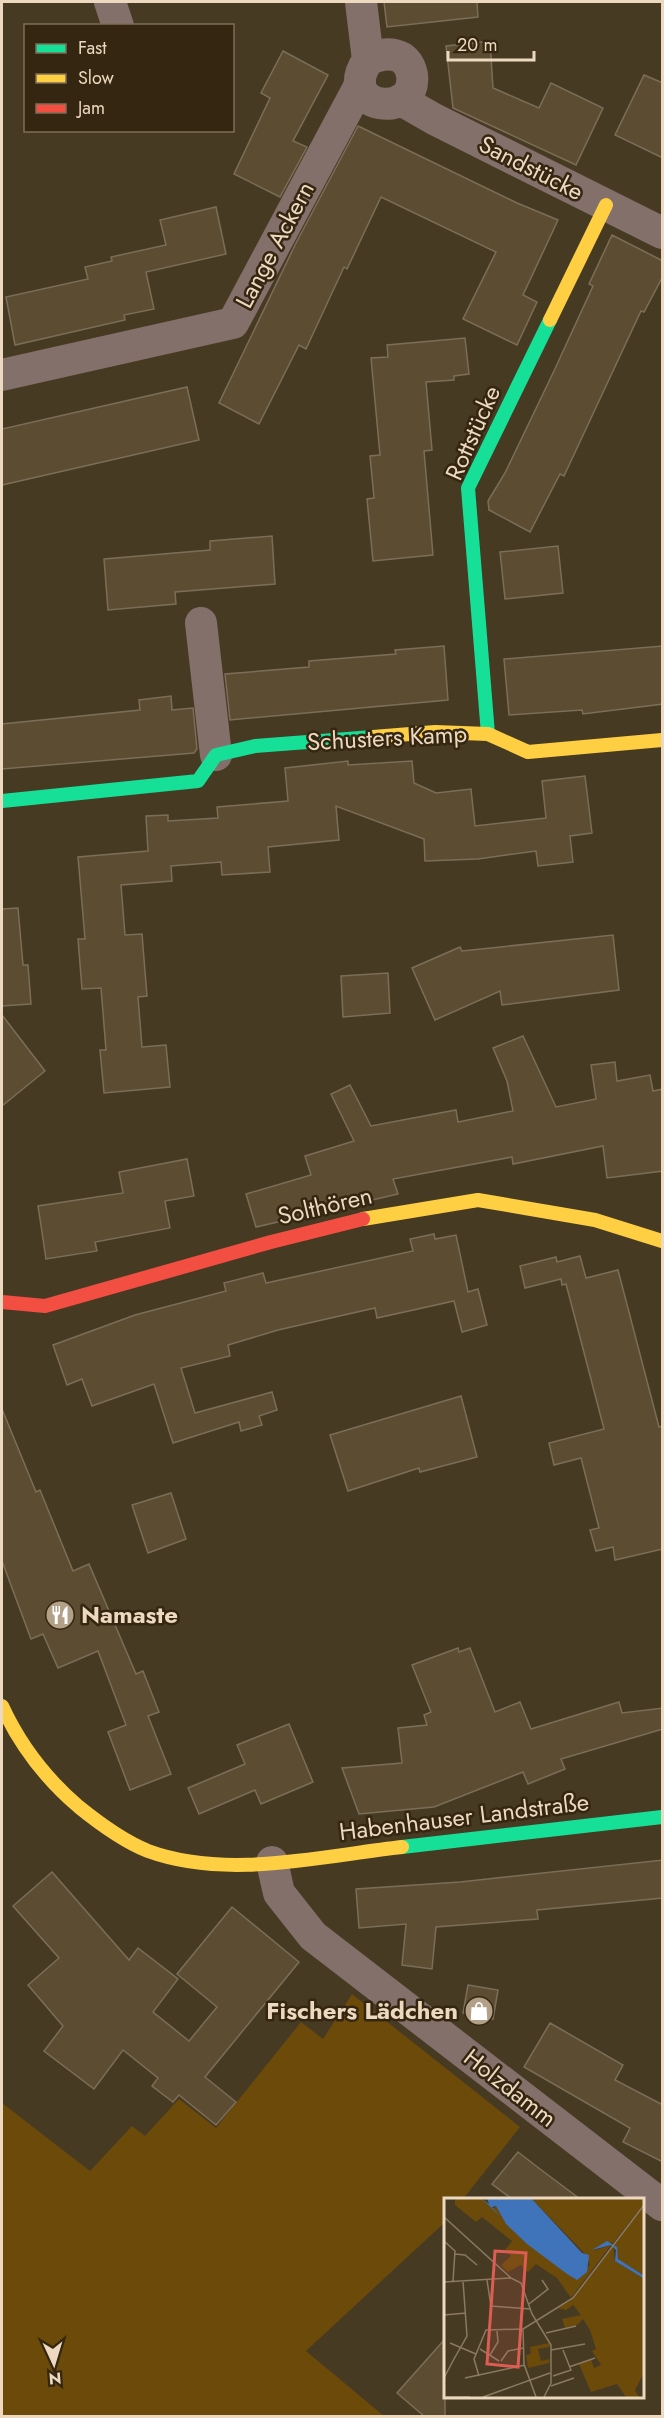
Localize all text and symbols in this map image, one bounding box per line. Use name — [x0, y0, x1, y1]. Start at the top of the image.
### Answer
legend — [24, 24, 234, 132]
scale bar — [448, 24, 534, 62]
text: 20 m — [457, 32, 497, 58]
text: Fast — [78, 35, 107, 61]
text: Slow — [78, 65, 115, 91]
text: Jam — [76, 95, 105, 121]
street label: Sandstücke — [473, 126, 590, 209]
street label: Lange Ackern — [227, 175, 323, 314]
street label: Rottstücke — [436, 380, 509, 486]
street label: Schusters Kamp — [306, 716, 468, 759]
street label: Solthören — [274, 1178, 376, 1233]
place label: Namaste — [81, 1597, 178, 1632]
restaurant icon: Namaste — [44, 1599, 76, 1631]
street label: Habenhauser Landstraße — [337, 1784, 591, 1849]
place label: Fischers Lädchen — [266, 1993, 458, 2028]
shop icon: Fischers Lädchen — [463, 1995, 495, 2027]
street label: Holzdamm — [456, 2040, 564, 2135]
inset map — [444, 2198, 643, 2397]
north arrow — [24, 2334, 84, 2394]
text: N — [48, 2367, 62, 2390]

